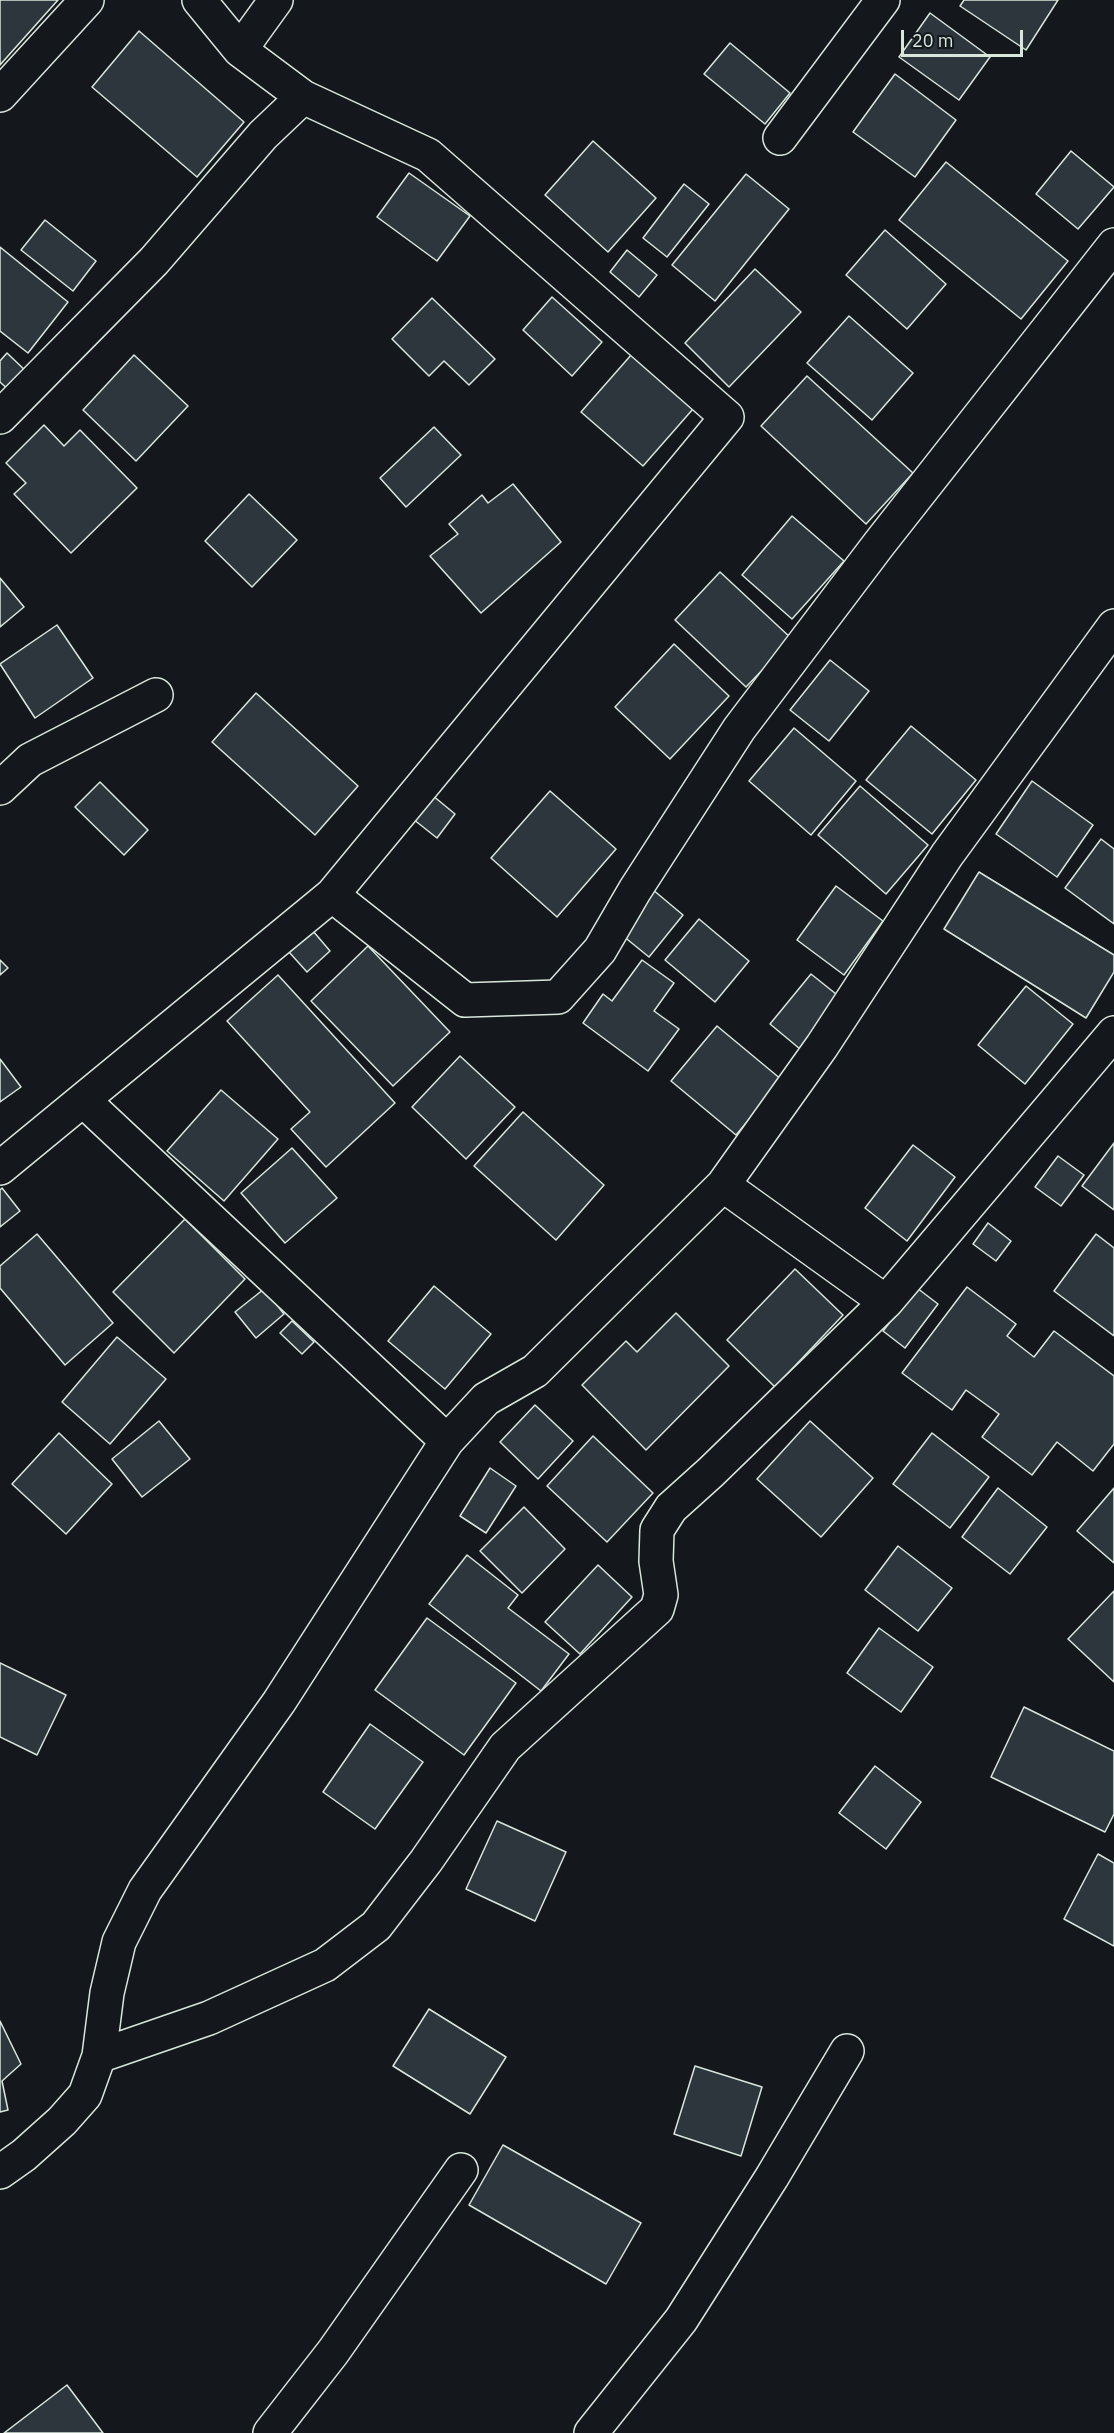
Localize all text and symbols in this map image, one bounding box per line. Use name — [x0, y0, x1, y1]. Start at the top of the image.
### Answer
scale bar — [904, 18, 1026, 56]
text: 20 m — [912, 29, 954, 52]

